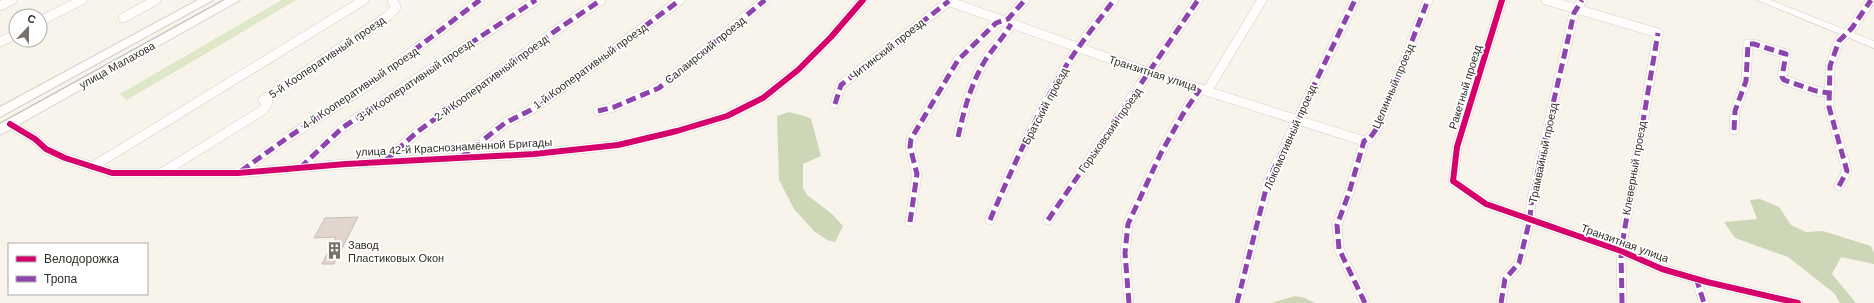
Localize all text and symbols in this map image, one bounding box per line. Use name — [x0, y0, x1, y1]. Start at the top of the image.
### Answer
north arrow — [8, 8, 48, 48]
text: С — [26, 12, 38, 26]
street label: 5-й Кооперативный проезд — [267, 13, 388, 100]
street label: Салаирский проезд — [662, 14, 748, 86]
street label: Читинский проезд — [847, 16, 927, 82]
street label: 1-й Кооперативный проезд — [531, 20, 649, 111]
street label: 2-й Кооперативный проезд — [432, 32, 550, 123]
street label: 3-й Кооперативный проезд — [355, 36, 476, 123]
street label: улица Малахова — [77, 39, 158, 91]
street label: Целинный проезд — [1370, 41, 1417, 130]
street label: Ракетный проезд — [1447, 43, 1484, 130]
street label: 4-й Кооперативный проезд — [300, 44, 421, 131]
street label: Транзитная улица — [1107, 53, 1199, 93]
street label: Братский проезд — [1020, 65, 1071, 146]
street label: Локомотивный проезд — [1261, 82, 1319, 191]
street label: Горьковский проезд — [1076, 85, 1144, 175]
street label: Трамвайный проезд — [1526, 101, 1560, 204]
street label: Клеверный проезд — [1620, 119, 1648, 216]
street label: улица 42-й Краснознамённой Бригады — [355, 136, 553, 158]
street label: Транзитная улица — [1580, 222, 1671, 265]
place label: Завод Пластиковых Окон — [348, 239, 444, 264]
building icon: Завод Пластиковых Окон — [325, 241, 345, 261]
legend — [8, 243, 148, 295]
text: Велодорожка — [44, 252, 119, 266]
text: Тропа — [44, 272, 78, 286]

